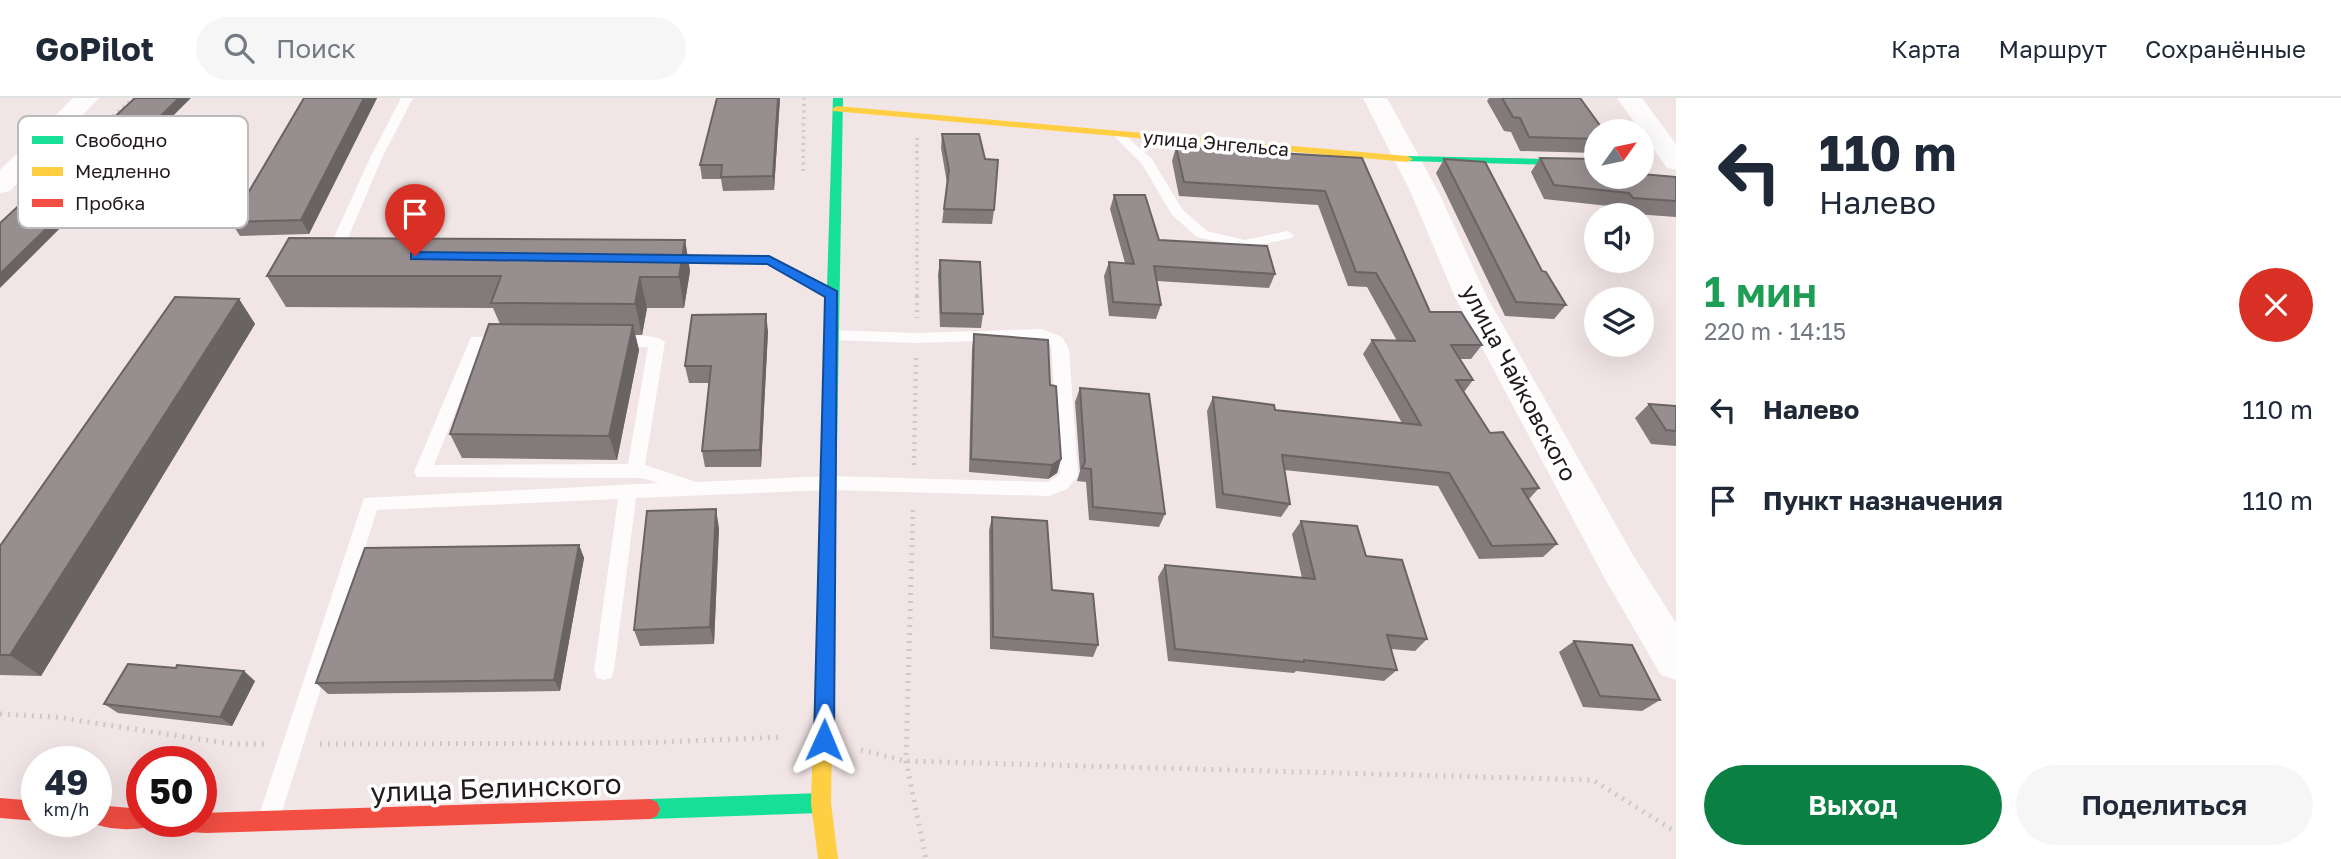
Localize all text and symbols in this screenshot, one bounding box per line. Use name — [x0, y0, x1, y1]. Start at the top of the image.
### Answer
search box — [196, 17, 686, 80]
text: GoPilot — [35, 29, 154, 68]
icon: search — [220, 29, 258, 67]
text: Поиск — [276, 33, 356, 64]
text: Карта — [1891, 34, 1961, 63]
text: Маршрут — [1999, 34, 2107, 63]
text: Сохранённые — [2145, 34, 2306, 63]
legend — [18, 116, 248, 228]
north arrow — [1584, 119, 1654, 189]
map controls — [1584, 119, 1654, 357]
text: 110 m — [1819, 123, 1956, 182]
street label: улица Энгельса — [1142, 125, 1290, 160]
icon: left — [1704, 126, 1795, 217]
text: Свободно — [75, 128, 167, 151]
text: Медленно — [75, 159, 171, 182]
text: Налево — [1819, 183, 1936, 221]
pin — [385, 184, 445, 256]
text: Пробка — [75, 191, 145, 214]
icon: arrive — [396, 195, 434, 233]
button: sound — [1584, 203, 1654, 273]
text: 1 мин — [1704, 266, 1817, 316]
button: close — [2239, 268, 2313, 342]
street label: улица Чайковского — [1456, 280, 1584, 486]
button: layers — [1584, 287, 1654, 357]
text: 220 m · 14:15 — [1704, 317, 1846, 345]
icon: left — [1704, 391, 1742, 429]
text: Налево — [1763, 394, 1859, 425]
text: 110 m — [2242, 394, 2313, 425]
icon: arrive — [1704, 482, 1742, 520]
text: Пункт назначения — [1763, 485, 2003, 516]
text: 110 m — [2242, 485, 2313, 516]
position arrow — [787, 703, 861, 777]
speed limit sign: 50 — [126, 746, 217, 837]
text: 49 — [44, 761, 89, 803]
button: Выход — [1704, 765, 2002, 845]
button: Поделиться — [2016, 765, 2313, 845]
street label: улица Белинского — [370, 767, 622, 808]
text: km/h — [44, 798, 89, 820]

